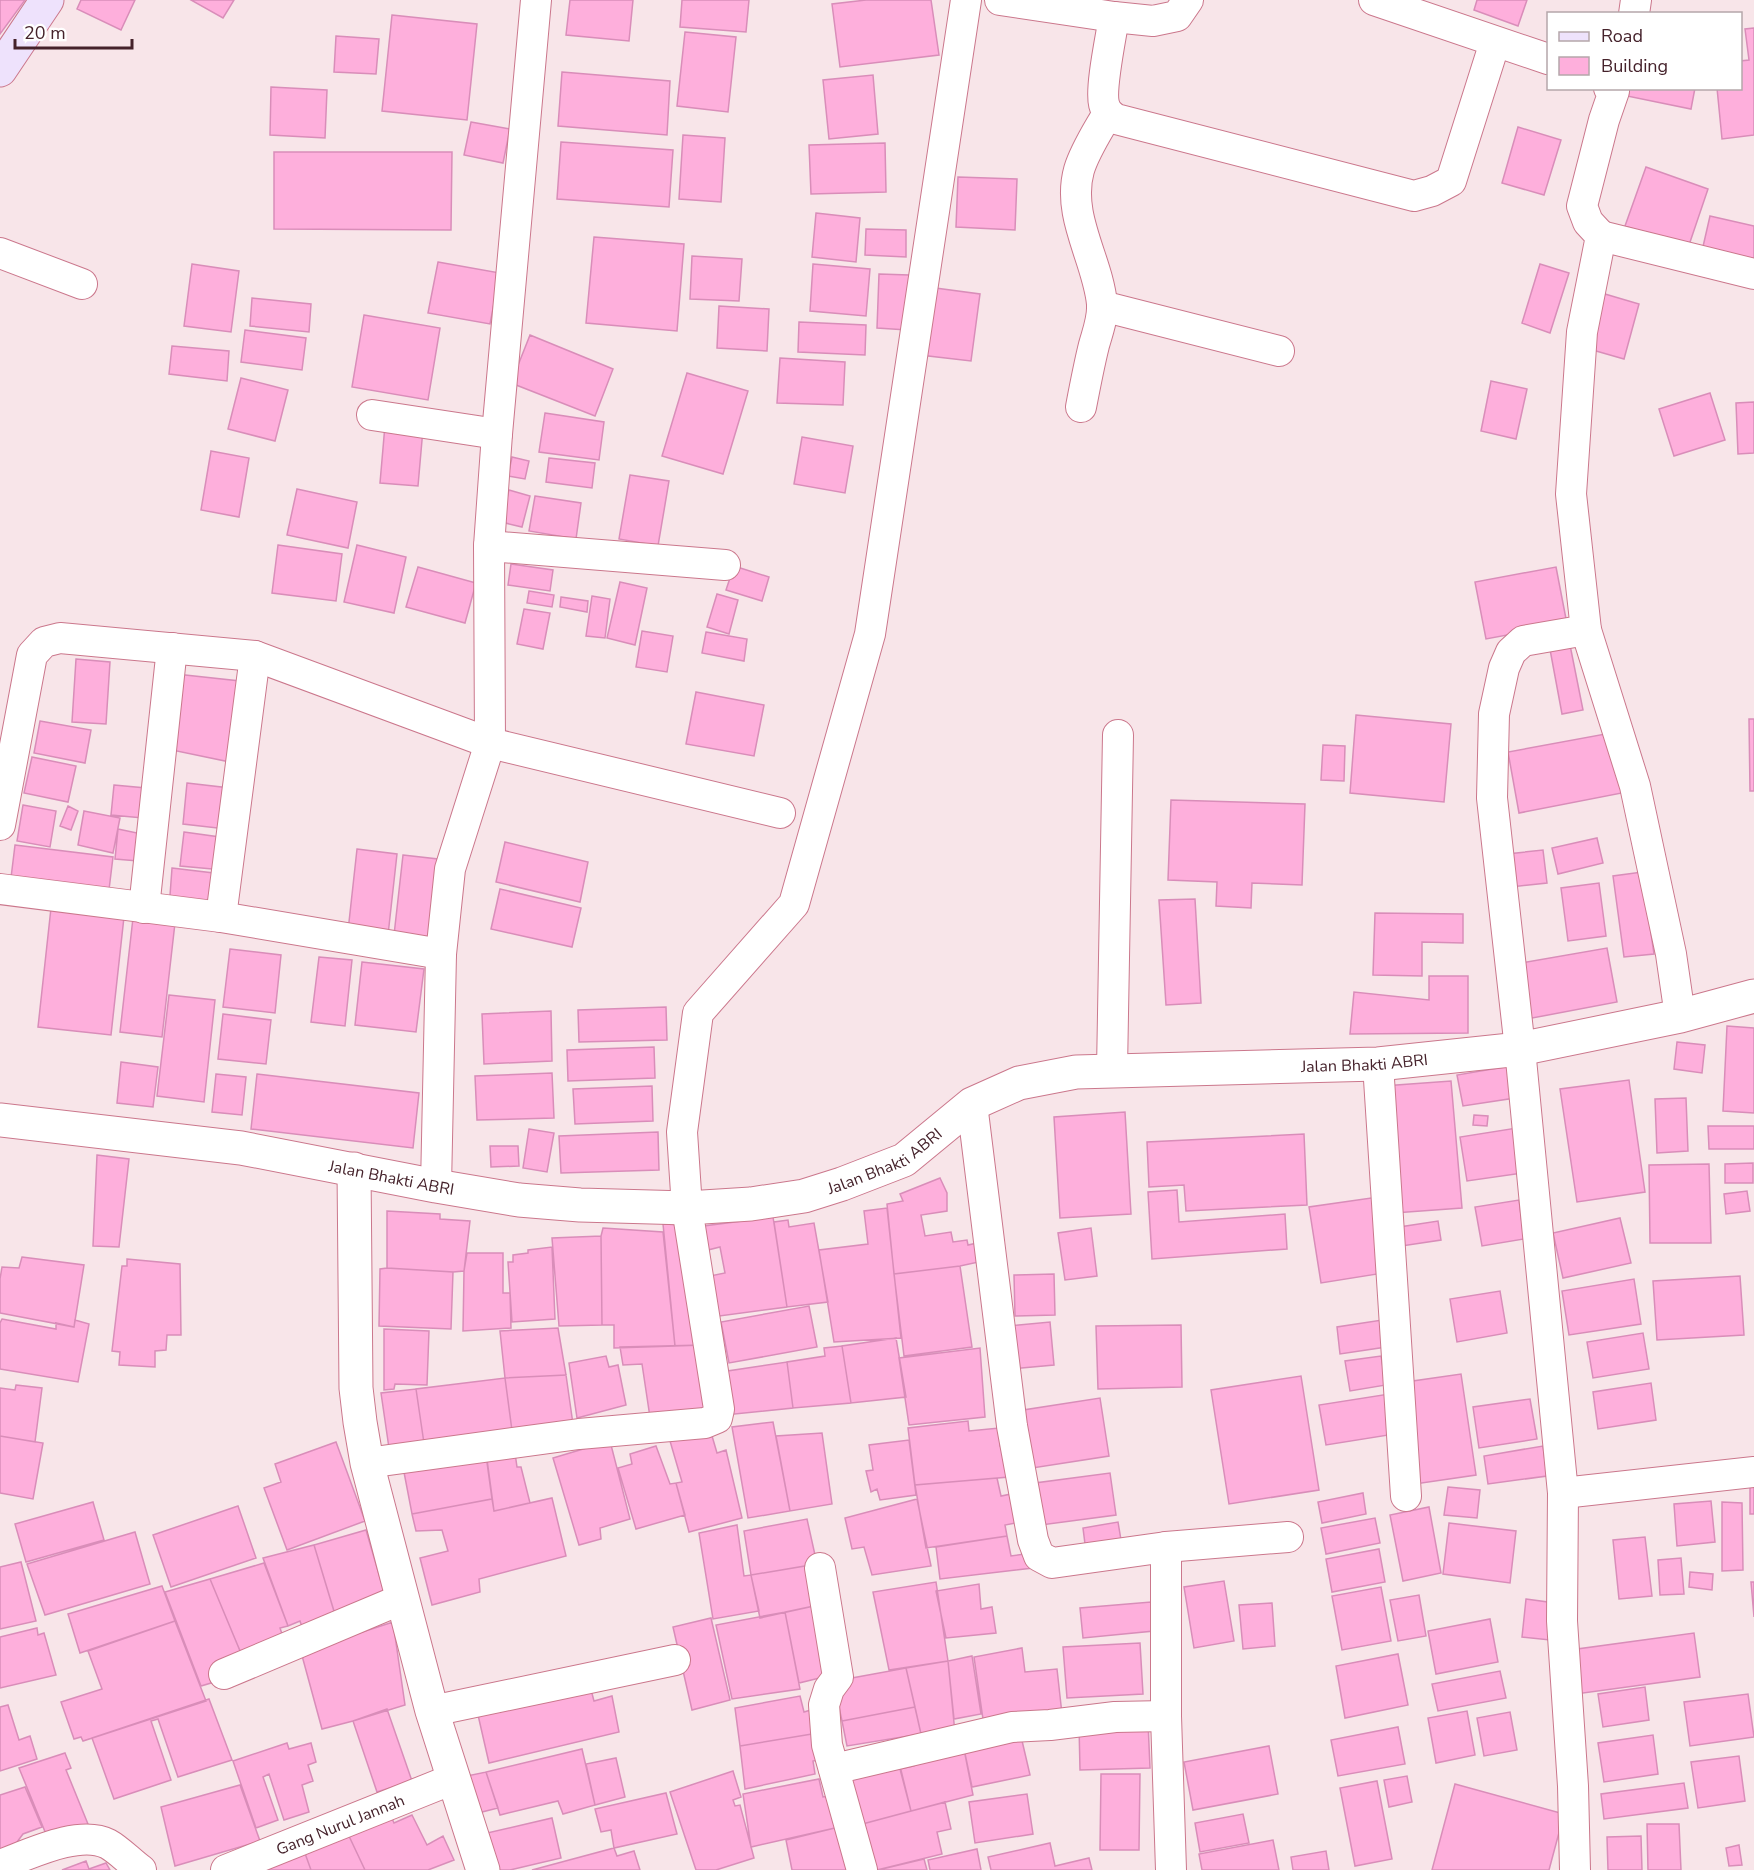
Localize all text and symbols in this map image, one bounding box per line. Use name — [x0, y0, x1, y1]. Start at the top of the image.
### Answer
scale bar — [15, 12, 132, 50]
legend — [1547, 12, 1742, 90]
text: 20 m — [24, 21, 66, 45]
text: Road — [1601, 24, 1643, 48]
text: Building — [1601, 54, 1668, 78]
street label: Jalan Bhakti ABRI — [1300, 1049, 1429, 1078]
street label: Jalan Bhakti ABRI — [824, 1123, 947, 1200]
street label: Jalan Bhakti ABRI — [326, 1155, 456, 1201]
street label: Gang Nurul Jannah — [273, 1790, 408, 1861]

